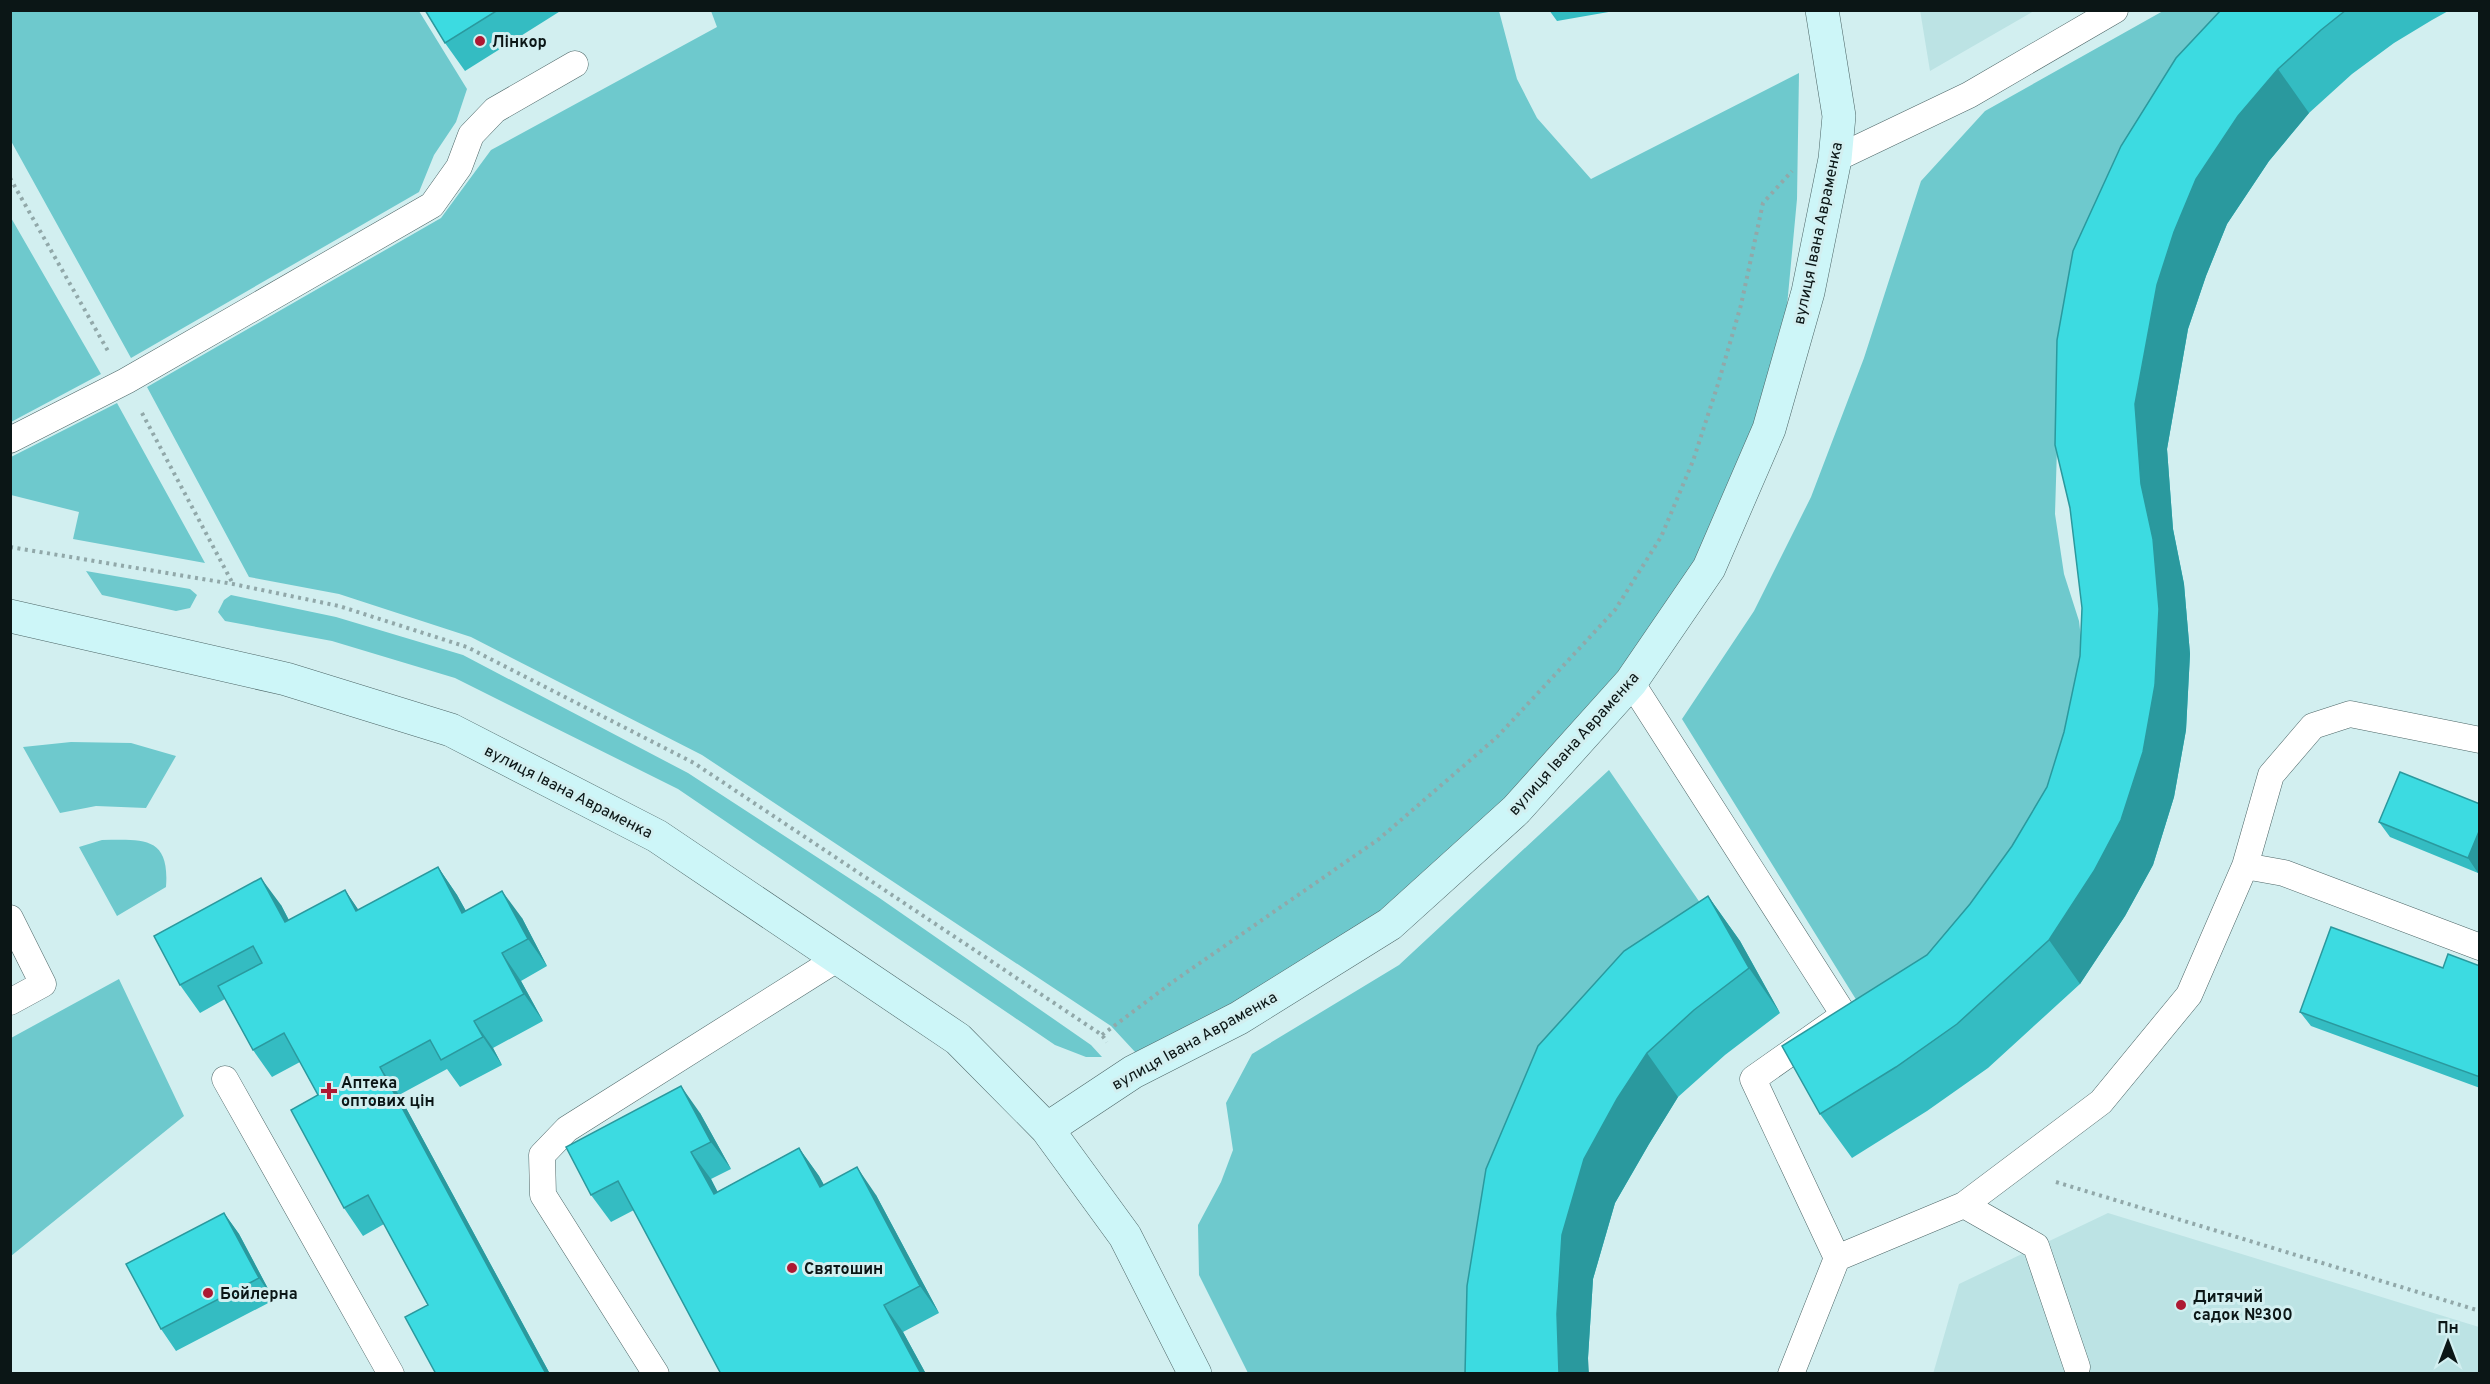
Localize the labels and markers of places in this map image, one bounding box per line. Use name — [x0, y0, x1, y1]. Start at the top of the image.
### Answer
place label: Лінкор — [492, 33, 547, 53]
marker: Лінкор — [473, 34, 487, 48]
place label: Аптека оптових цін — [341, 1074, 435, 1112]
marker: Аптека оптових цін — [322, 1084, 336, 1098]
place label: Святошин — [804, 1260, 883, 1280]
marker: Святошин — [785, 1261, 799, 1275]
place label: Бойлерна — [220, 1285, 298, 1305]
marker: Бойлерна — [201, 1286, 215, 1300]
place label: Дитячий садок №300 — [2193, 1288, 2293, 1326]
marker: Дитячий садок №300 — [2174, 1298, 2188, 1312]

